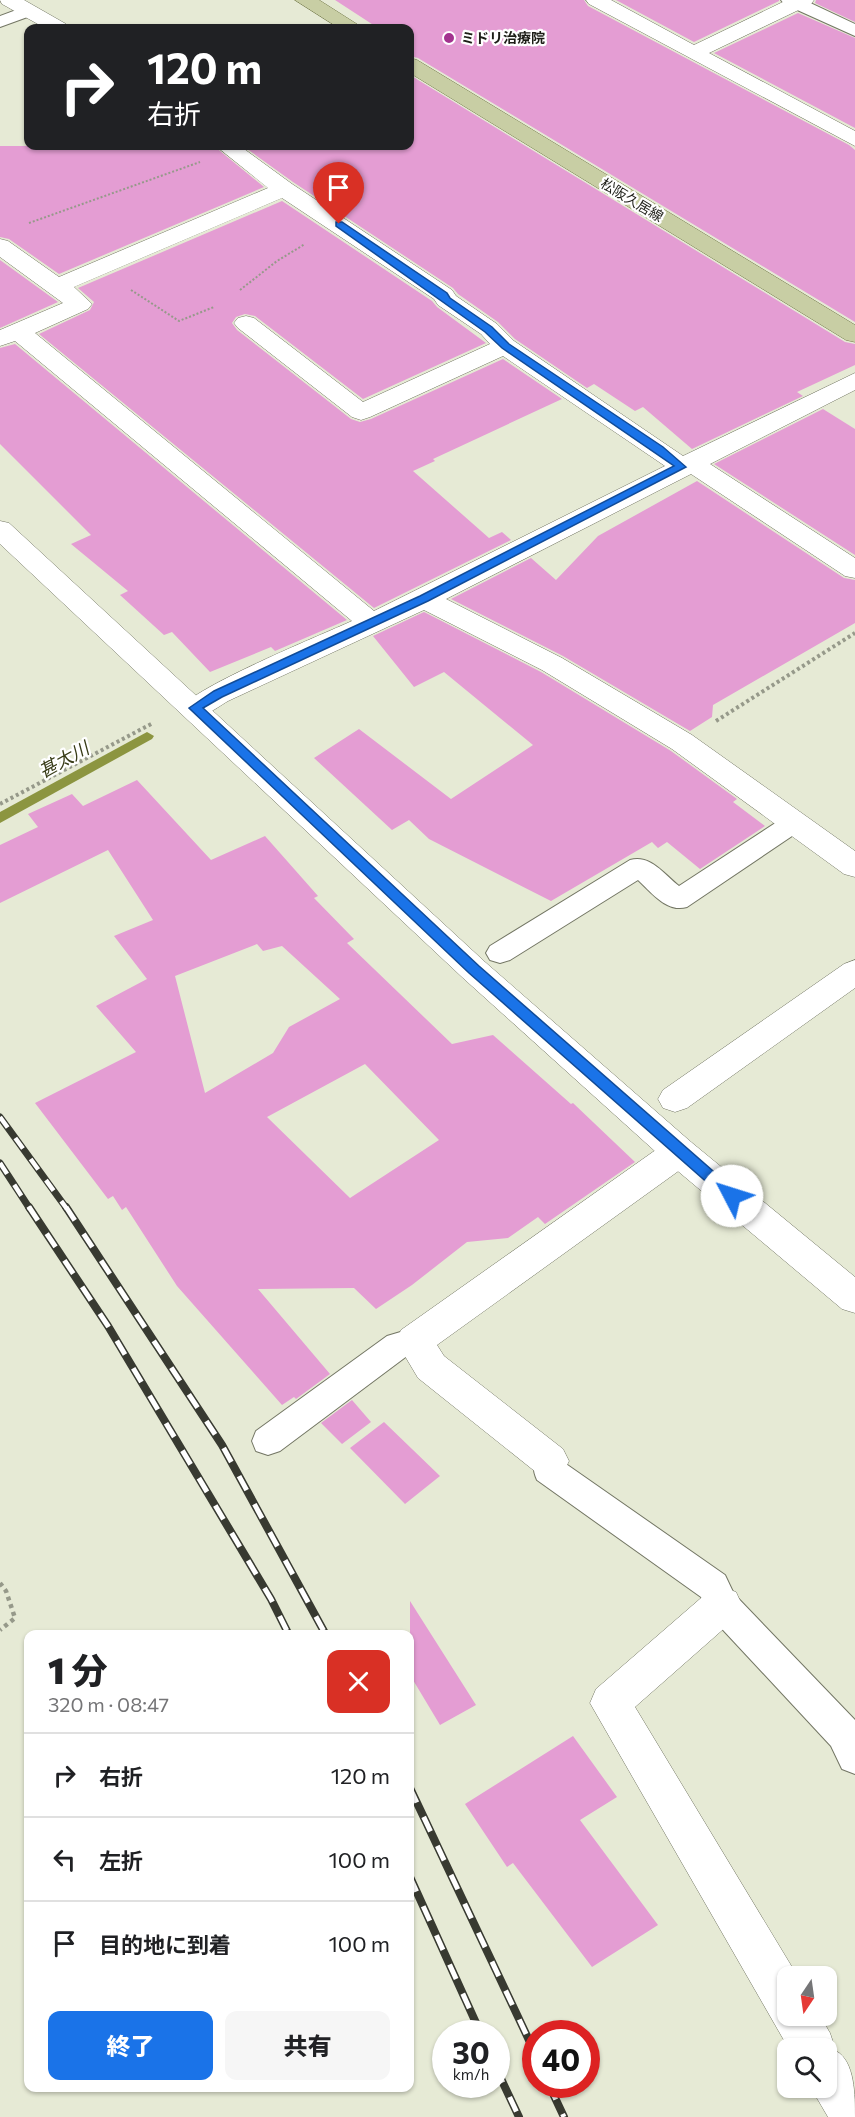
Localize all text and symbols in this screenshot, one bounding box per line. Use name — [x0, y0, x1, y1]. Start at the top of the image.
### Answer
place label: ミドリ治療院 — [461, 29, 545, 46]
marker: ミドリ治療院 — [442, 31, 456, 45]
text: 120 m — [147, 41, 262, 93]
icon: right — [48, 48, 126, 126]
text: 右折 — [147, 97, 201, 130]
pin — [313, 162, 364, 224]
icon: arrive — [322, 171, 355, 204]
street label: 松阪久居線 — [598, 174, 667, 225]
water label: 甚太川 — [35, 735, 94, 782]
position arrow — [700, 1164, 764, 1228]
text: 1 分 — [48, 1647, 108, 1691]
button: close — [327, 1650, 390, 1713]
text: 320 m · 08:47 — [48, 1692, 169, 1716]
icon: right — [48, 1759, 81, 1792]
text: 120 m — [331, 1762, 390, 1789]
text: 右折 — [99, 1763, 143, 1790]
icon: left — [48, 1843, 81, 1876]
text: 100 m — [328, 1846, 390, 1873]
text: 左折 — [99, 1847, 143, 1874]
icon: arrive — [48, 1927, 81, 1960]
text: 100 m — [328, 1930, 390, 1957]
text: 目的地に到着 — [99, 1931, 231, 1958]
north arrow — [777, 1966, 837, 2026]
map controls — [777, 1966, 837, 2098]
button: 終了 — [48, 2011, 213, 2080]
button: 共有 — [225, 2011, 390, 2080]
speed limit sign: 40 — [522, 2020, 600, 2098]
text: 30 — [452, 2033, 490, 2070]
button: search — [777, 2038, 837, 2098]
text: km/h — [453, 2065, 489, 2083]

